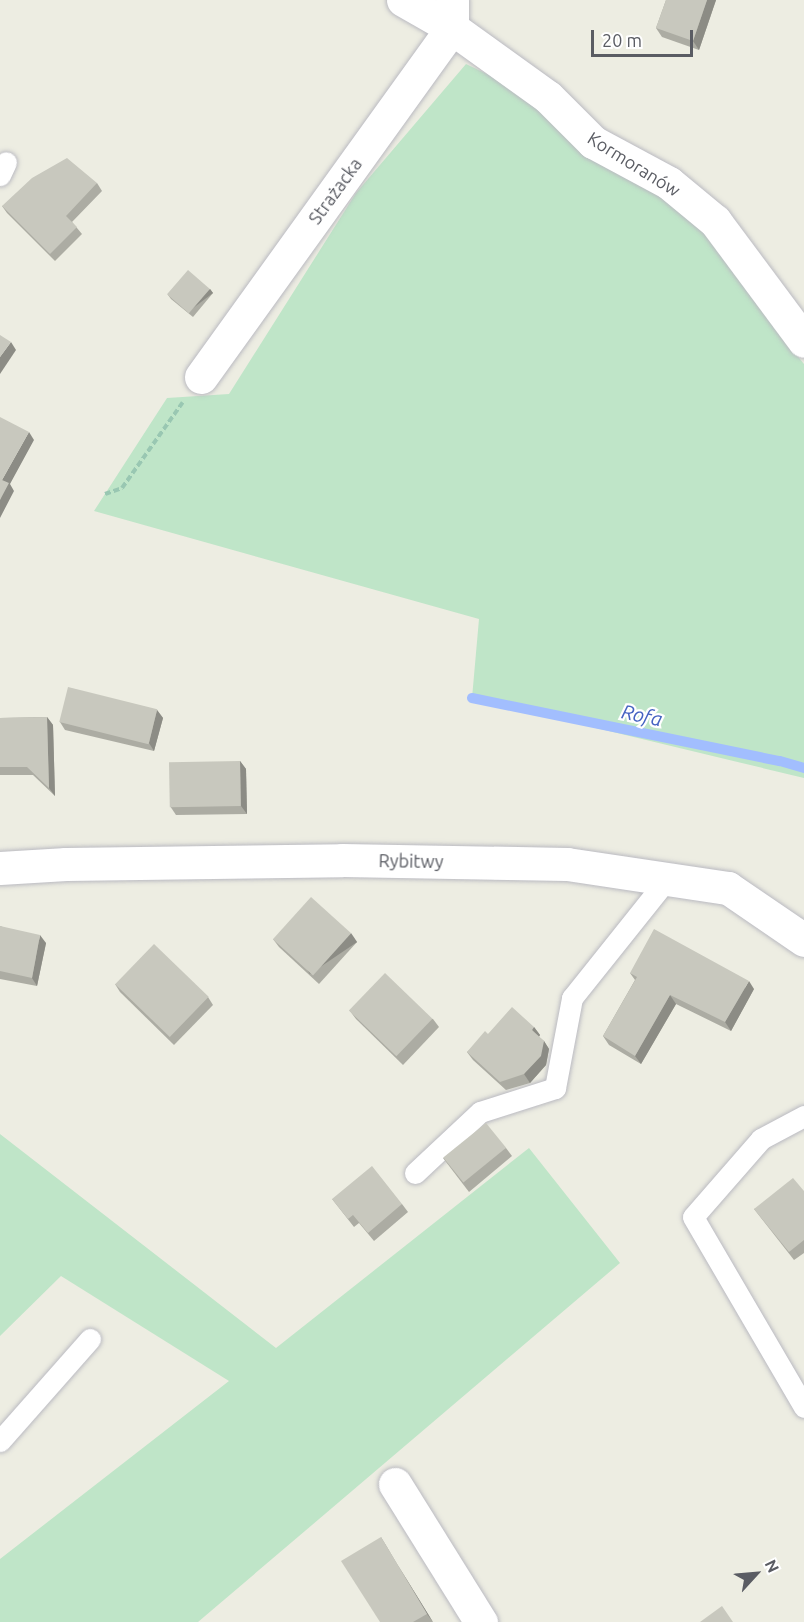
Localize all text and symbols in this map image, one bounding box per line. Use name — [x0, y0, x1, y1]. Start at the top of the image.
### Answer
scale bar — [594, 18, 696, 56]
text: 20 m — [602, 30, 642, 50]
street label: Kormoranów — [584, 127, 684, 201]
street label: Strażacka — [304, 154, 366, 228]
water label: Rofa — [619, 699, 665, 731]
street label: Rybitwy — [378, 850, 444, 872]
north arrow — [726, 1544, 786, 1604]
text: N — [761, 1557, 783, 1575]

